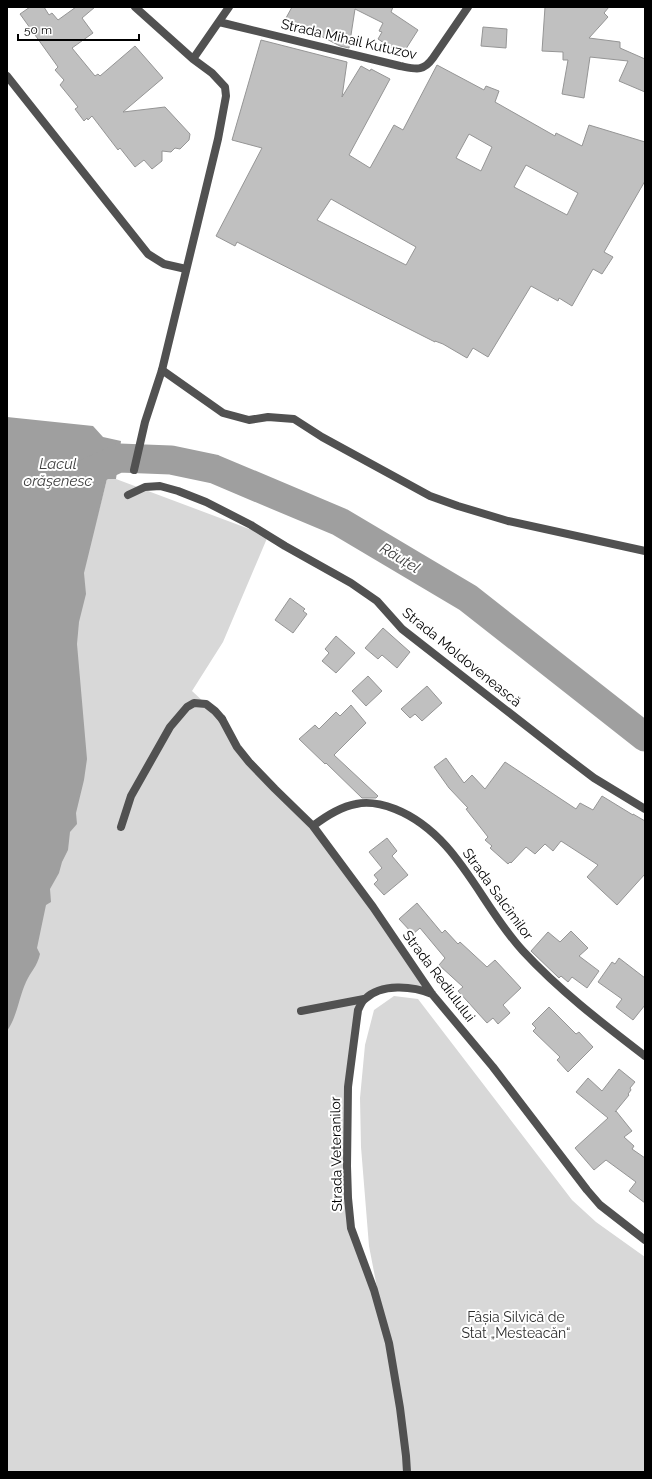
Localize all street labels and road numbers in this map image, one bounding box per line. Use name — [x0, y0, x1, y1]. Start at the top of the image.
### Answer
street label: Strada Mihail Kutuzov — [279, 16, 419, 63]
street label: Strada Moldovenească — [399, 604, 525, 710]
street label: Strada Salcîmilor — [459, 845, 537, 943]
street label: Strada Rediulului — [400, 927, 478, 1025]
street label: Strada Veteranilor — [327, 1096, 345, 1212]

